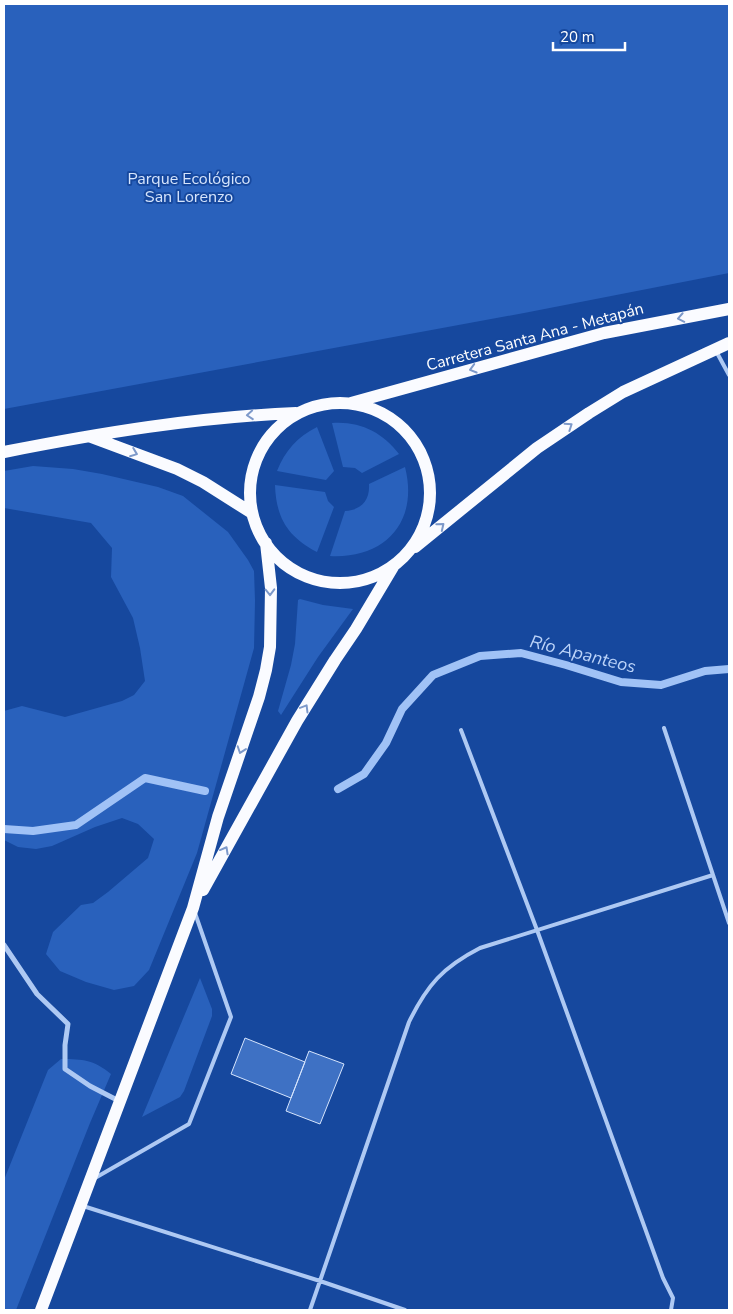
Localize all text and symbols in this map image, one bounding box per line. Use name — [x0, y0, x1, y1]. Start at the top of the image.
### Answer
scale bar — [553, 20, 626, 52]
text: 20 m — [560, 27, 595, 47]
park label: Parque Ecológico San Lorenzo — [128, 168, 251, 208]
street label: Carretera Santa Ana - Metapán — [424, 297, 646, 377]
one-way arrow — [677, 312, 686, 322]
one-way arrow — [469, 364, 477, 374]
one-way arrow — [245, 409, 253, 420]
one-way arrow — [564, 423, 573, 432]
one-way arrow — [129, 447, 138, 457]
one-way arrow — [435, 523, 444, 531]
one-way arrow — [265, 588, 275, 596]
water label: Río Apanteos — [527, 629, 639, 679]
one-way arrow — [298, 704, 308, 713]
one-way arrow — [237, 745, 247, 754]
one-way arrow — [219, 846, 229, 855]

